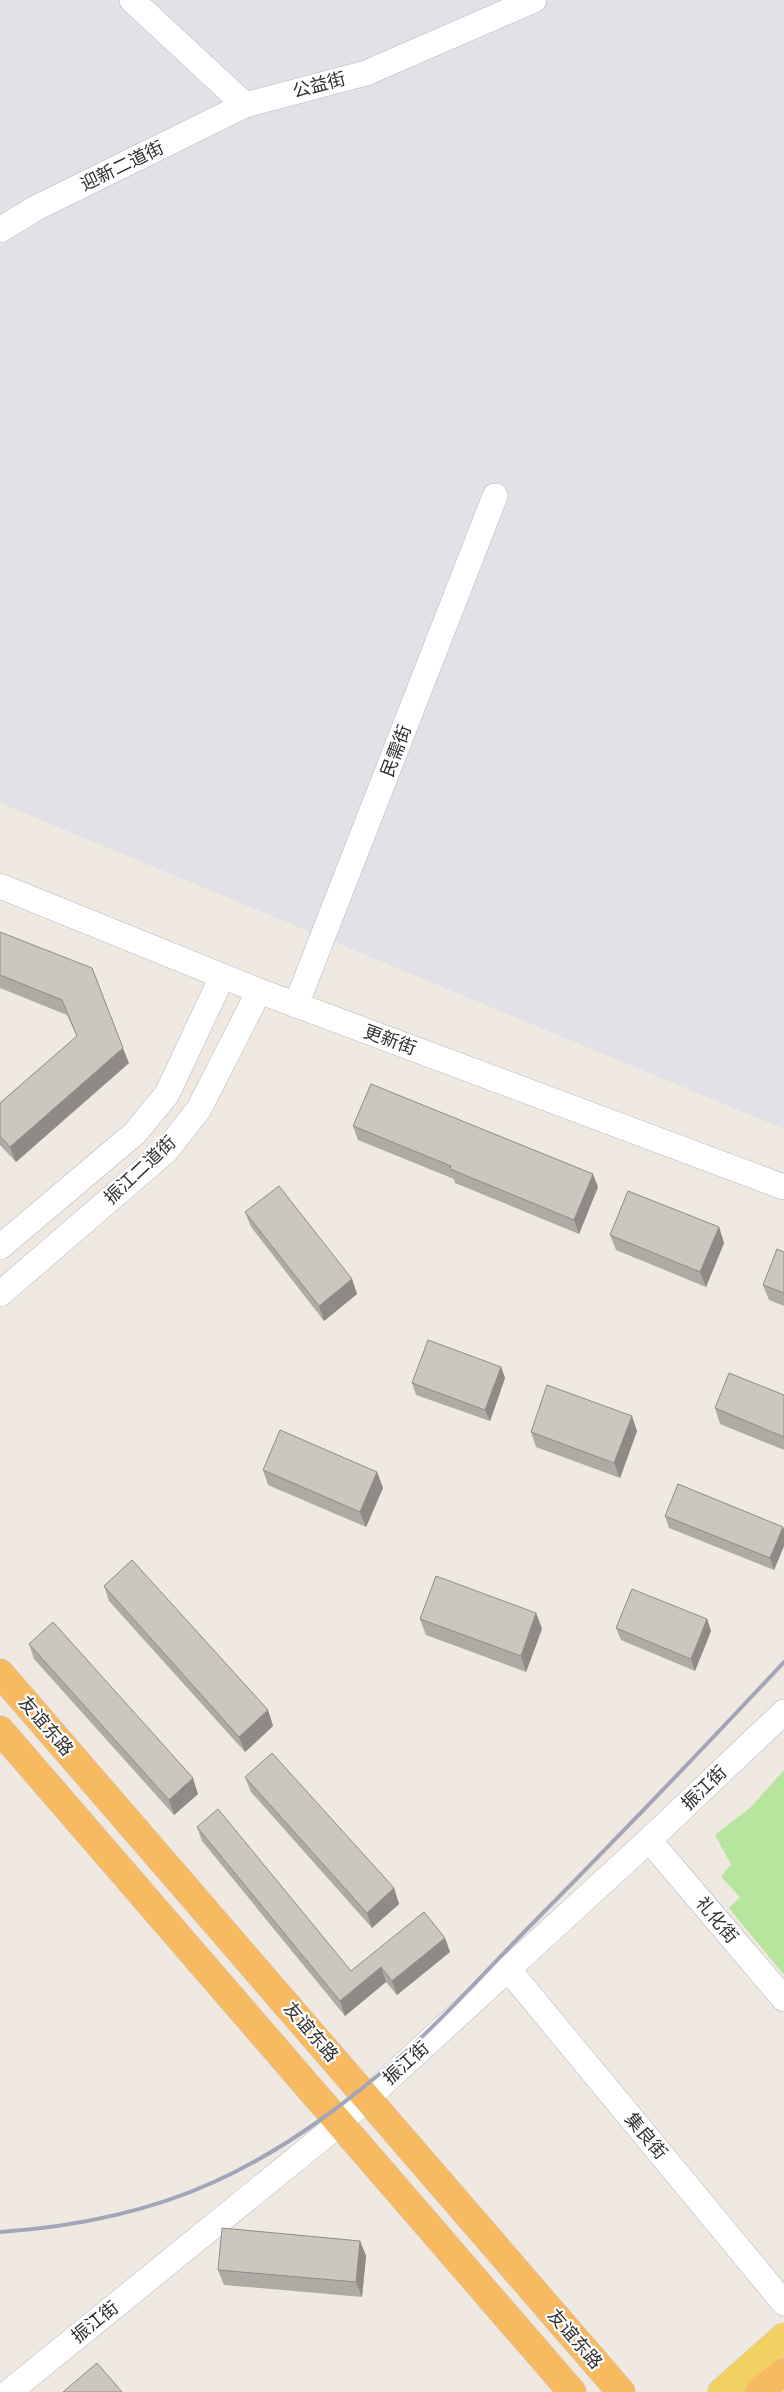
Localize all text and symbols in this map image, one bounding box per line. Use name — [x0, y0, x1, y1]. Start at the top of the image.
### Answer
street label: 公益街 — [290, 67, 348, 103]
street label: 迎新二道街 — [77, 136, 167, 196]
street label: 民需街 — [376, 722, 416, 780]
street label: 更新街 — [361, 1020, 419, 1060]
street label: 振江二道街 — [100, 1131, 180, 1209]
street label: 友谊东路 — [14, 1692, 78, 1760]
street label: 振江街 — [677, 1761, 731, 1815]
street label: 礼化街 — [691, 1892, 743, 1948]
street label: 友谊东路 — [279, 1998, 343, 2066]
street label: 振江街 — [379, 2037, 433, 2089]
street label: 集良街 — [620, 2108, 672, 2164]
street label: 振江街 — [67, 2296, 123, 2348]
street label: 友谊东路 — [543, 2305, 607, 2373]

